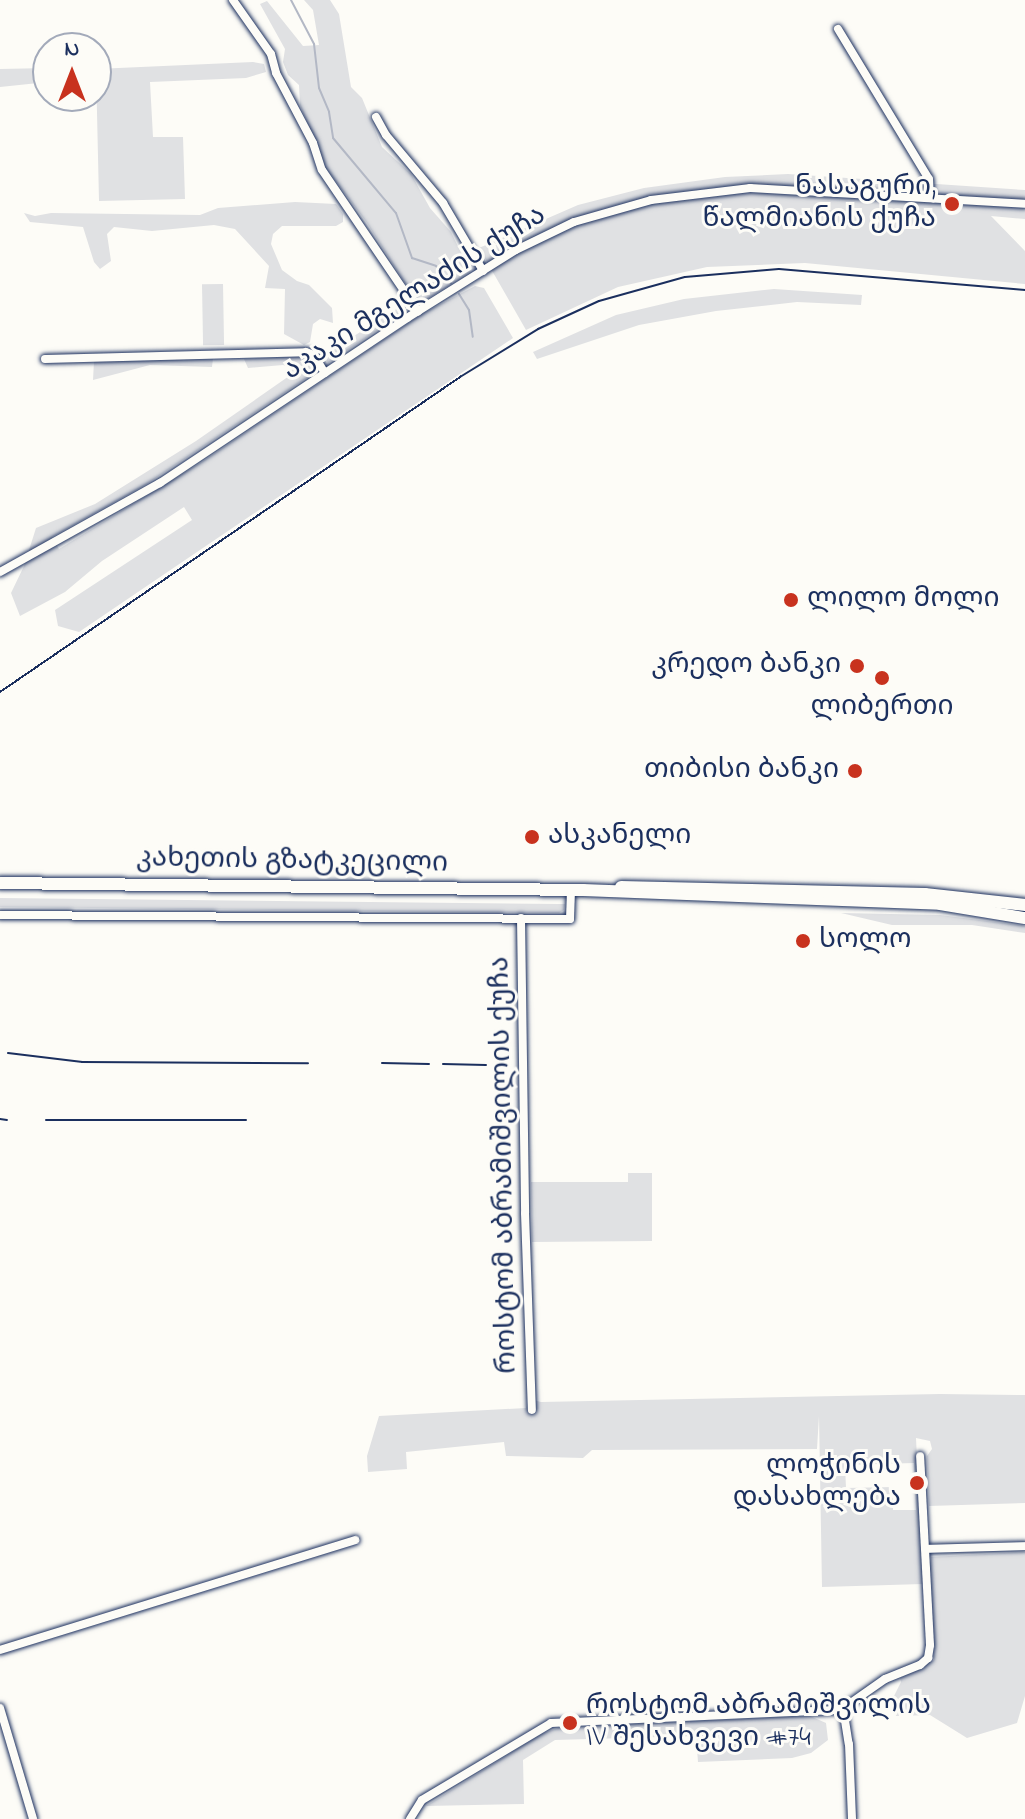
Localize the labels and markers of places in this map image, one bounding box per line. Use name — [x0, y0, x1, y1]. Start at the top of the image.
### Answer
place label: ნასაგური, წალმიანის ქუჩა — [702, 171, 936, 237]
marker: ნასაგური, წალმიანის ქუჩა — [943, 195, 961, 213]
place label: ლილო მოლი — [807, 583, 1000, 617]
marker: ლილო მოლი — [782, 591, 800, 609]
place label: კრედო ბანკი — [651, 649, 841, 683]
marker: კრედო ბანკი — [848, 657, 866, 675]
marker: ლიბერთი — [873, 669, 891, 687]
place label: ლიბერთი — [811, 691, 953, 725]
place label: თიბისი ბანკი — [644, 754, 839, 788]
marker: თიბისი ბანკი — [846, 762, 864, 780]
place label: ასკანელი — [548, 820, 691, 854]
marker: ასკანელი — [523, 828, 541, 846]
place label: სოლო — [819, 924, 911, 958]
marker: სოლო — [794, 932, 812, 950]
place label: ლოჭინის დასახლება — [733, 1450, 901, 1516]
marker: ლოჭინის დასახლება — [908, 1474, 926, 1492]
place label: როსტომ აბრამიშვილის IV შესახვევი #74 — [586, 1690, 931, 1756]
marker: როსტომ აბრამიშვილის IV შესახვევი #74 — [561, 1714, 579, 1732]

